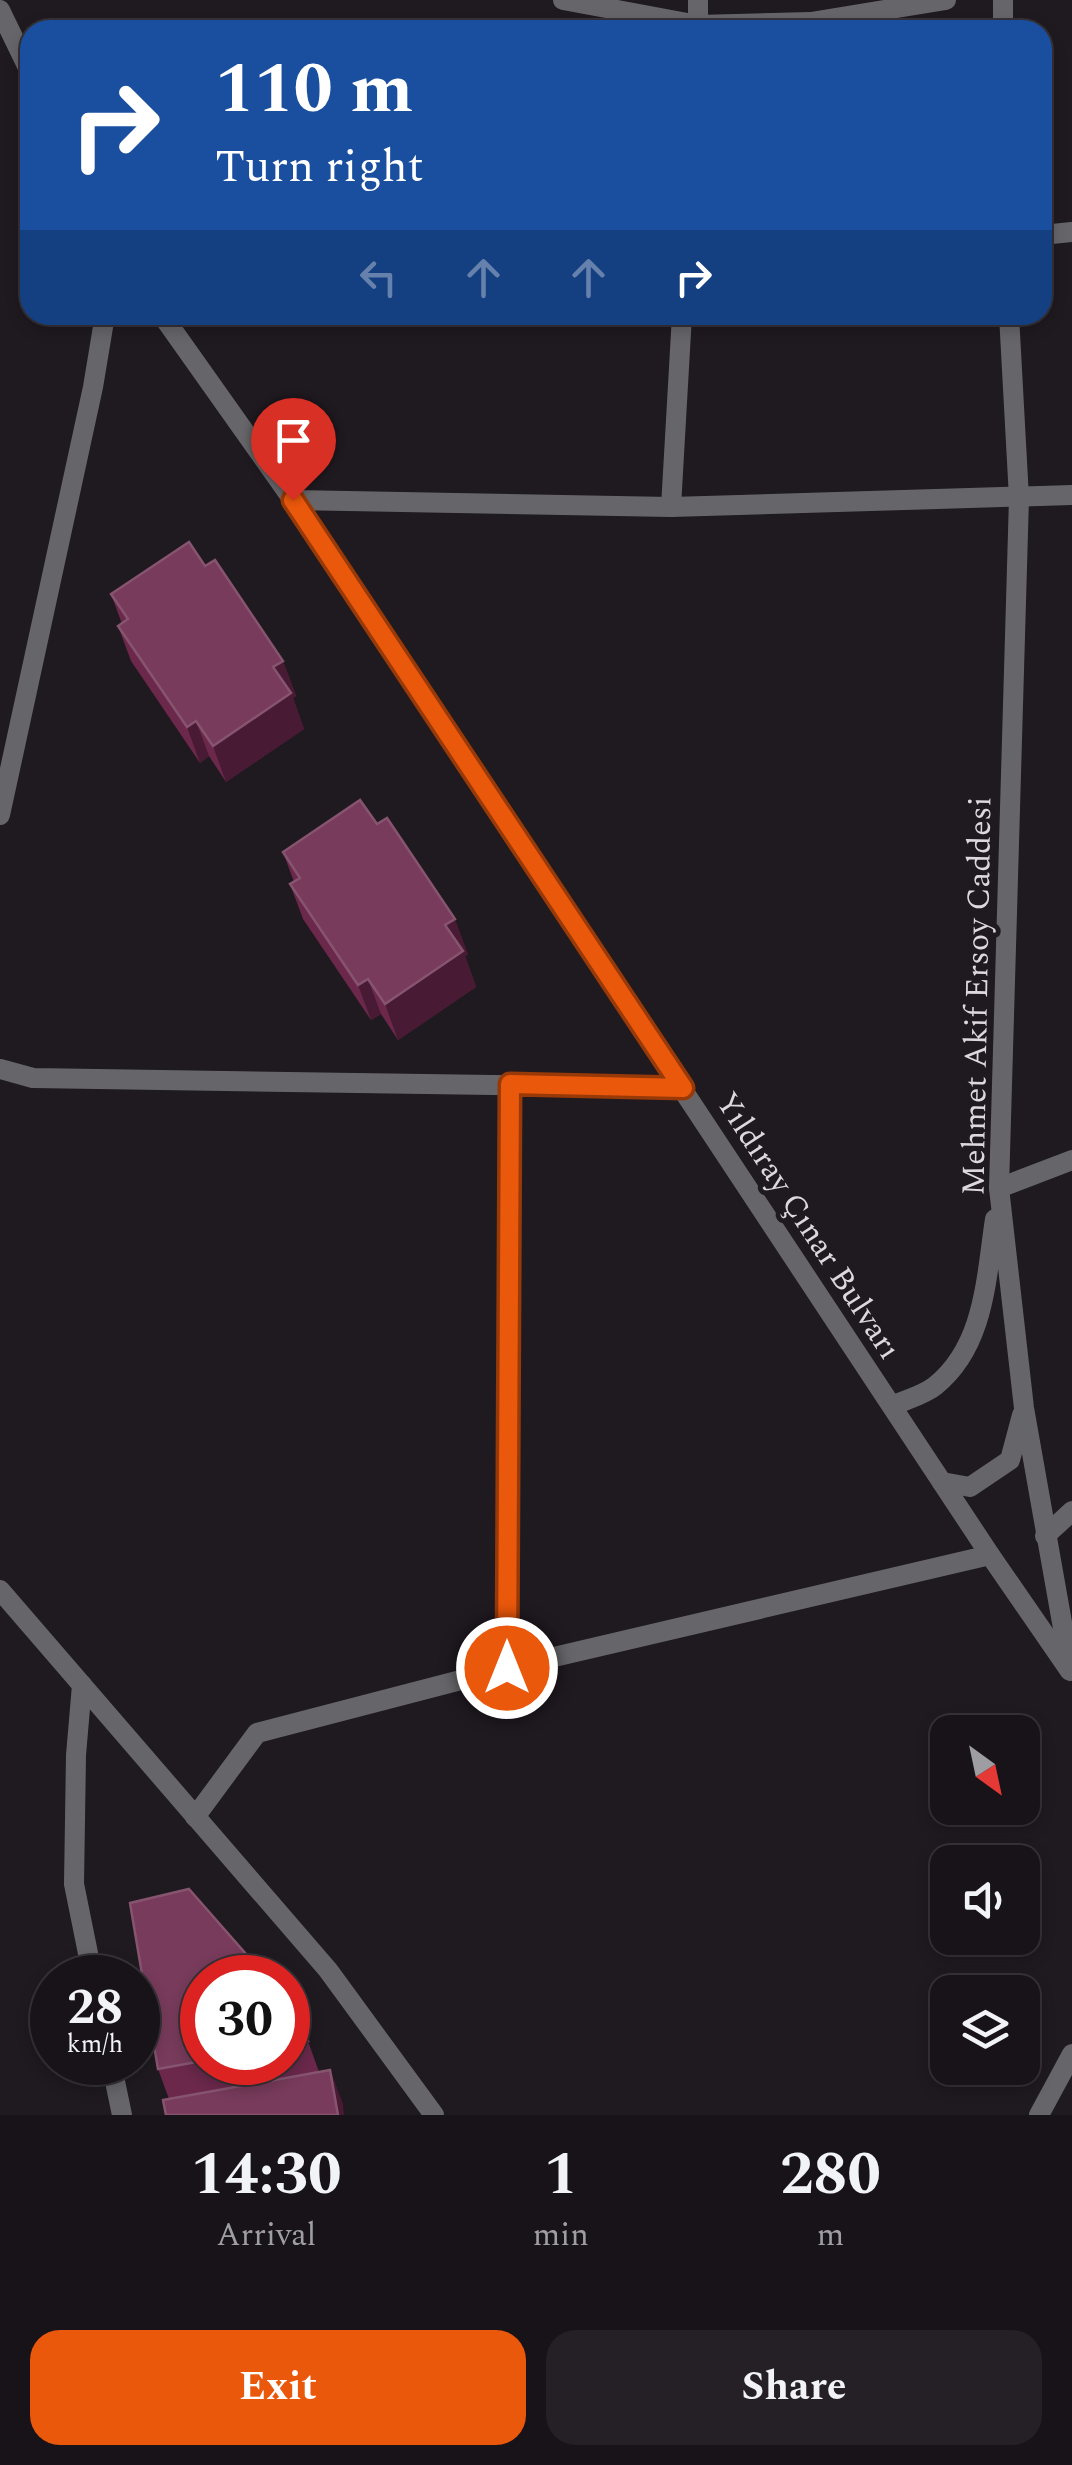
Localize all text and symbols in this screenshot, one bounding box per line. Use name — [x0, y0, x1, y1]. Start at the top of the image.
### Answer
text: 110 m — [215, 37, 413, 143]
icon: right — [50, 60, 180, 190]
text: Turn right — [215, 133, 424, 202]
icon: left — [351, 250, 406, 305]
icon: ahead — [456, 250, 511, 305]
icon: ahead — [561, 250, 616, 305]
icon: right — [666, 250, 721, 305]
pin — [251, 398, 336, 501]
icon: arrive — [266, 413, 321, 468]
street label: Mehmet Akif Ersoy Caddesi — [950, 796, 1005, 1196]
street label: Yıldıray Çınar Bulvarı — [703, 1082, 913, 1369]
position arrow — [455, 1616, 559, 1720]
north arrow — [930, 1715, 1040, 1825]
map controls — [930, 1715, 1040, 2085]
button: sound — [930, 1845, 1040, 1955]
speed limit sign: 30 — [180, 1955, 310, 2085]
text: 28 — [67, 1970, 123, 2046]
button: layers — [930, 1975, 1040, 2085]
text: km/h — [67, 2026, 123, 2064]
text: 14:30 — [191, 2129, 342, 2221]
text: 1 — [544, 2129, 578, 2221]
text: 280 — [780, 2129, 881, 2221]
text: Arrival — [217, 2211, 316, 2260]
text: min — [533, 2211, 589, 2260]
text: m — [817, 2211, 844, 2260]
button: Exit — [30, 2330, 526, 2445]
button: Share — [546, 2330, 1042, 2445]

